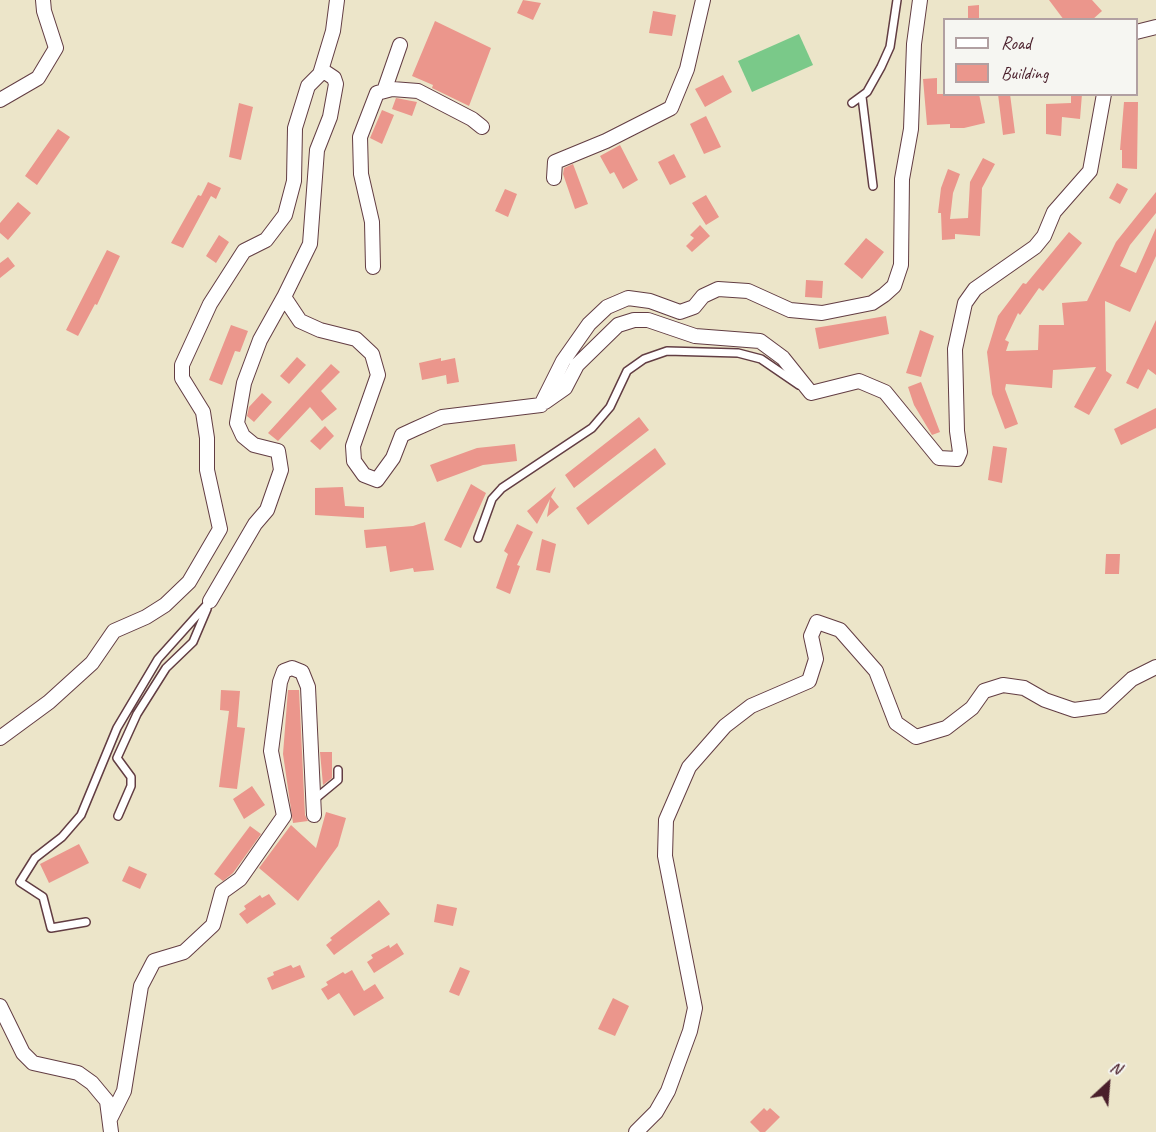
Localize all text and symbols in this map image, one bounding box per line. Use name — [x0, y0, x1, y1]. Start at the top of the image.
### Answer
legend — [943, 18, 1138, 96]
text: Road — [1001, 32, 1031, 54]
text: Building — [1001, 62, 1048, 84]
north arrow — [1078, 1054, 1138, 1114]
text: N — [1107, 1057, 1125, 1079]

